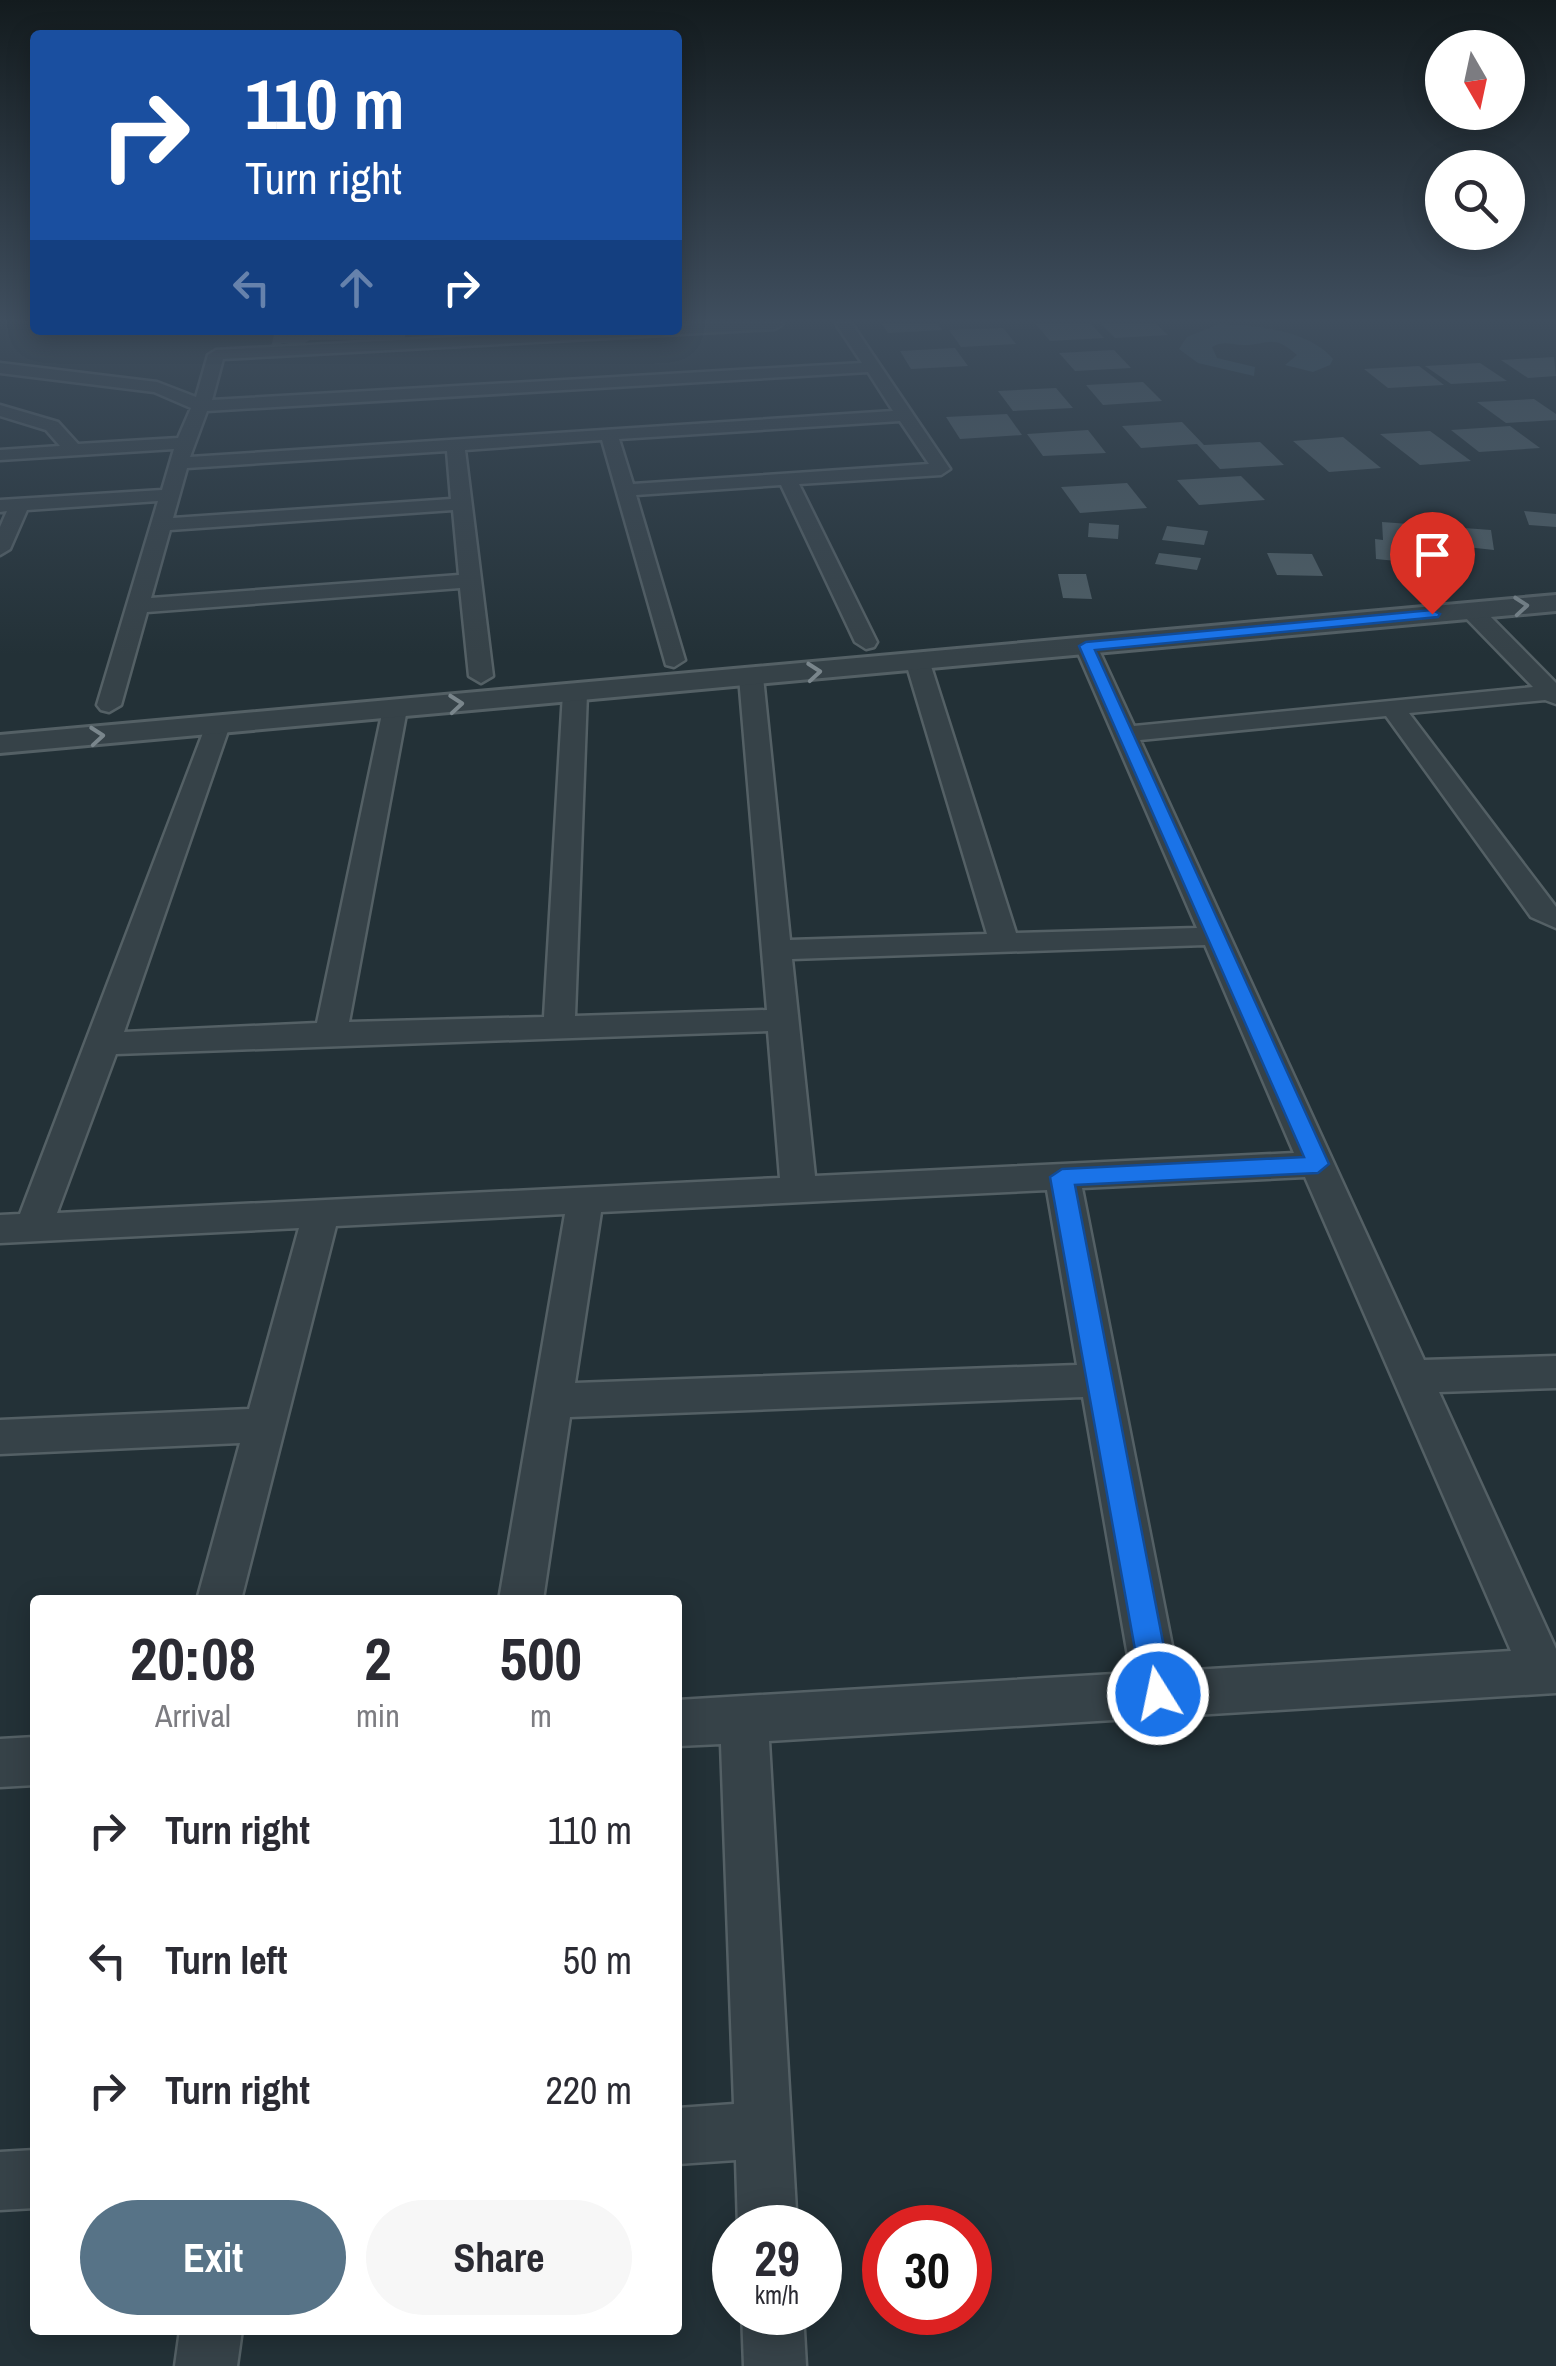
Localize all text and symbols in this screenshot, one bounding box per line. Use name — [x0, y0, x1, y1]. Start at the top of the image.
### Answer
north arrow — [1425, 30, 1525, 130]
map controls — [1425, 30, 1525, 250]
text: 110 m — [245, 57, 405, 151]
icon: right — [80, 70, 210, 200]
text: Turn right — [245, 147, 402, 208]
button: search — [1425, 150, 1525, 250]
icon: left — [224, 260, 279, 315]
icon: ahead — [329, 260, 384, 315]
icon: right — [434, 260, 489, 315]
pin — [1390, 512, 1475, 615]
icon: arrive — [1405, 527, 1460, 582]
one-way arrow — [1514, 596, 1530, 617]
one-way arrow — [807, 661, 823, 683]
one-way arrow — [448, 693, 464, 715]
one-way arrow — [90, 725, 106, 747]
text: 20:08 — [130, 1618, 256, 1699]
text: 2 — [364, 1618, 392, 1699]
text: 500 — [500, 1618, 582, 1699]
position arrow — [1106, 1642, 1210, 1746]
text: Arrival — [155, 1694, 231, 1737]
text: min — [356, 1694, 400, 1737]
text: m — [530, 1694, 552, 1737]
icon: right — [80, 1803, 135, 1858]
text: Turn right — [165, 1805, 310, 1856]
text: 110 m — [548, 1805, 632, 1856]
icon: left — [80, 1933, 135, 1988]
text: Turn left — [165, 1935, 287, 1986]
text: 50 m — [563, 1935, 632, 1986]
icon: right — [80, 2063, 135, 2118]
text: Turn right — [165, 2065, 310, 2116]
text: 220 m — [545, 2065, 632, 2116]
button: Exit — [80, 2200, 346, 2315]
button: Share — [366, 2200, 632, 2315]
speed limit sign: 30 — [862, 2205, 992, 2335]
text: 29 — [754, 2224, 800, 2292]
text: km/h — [755, 2278, 799, 2312]

